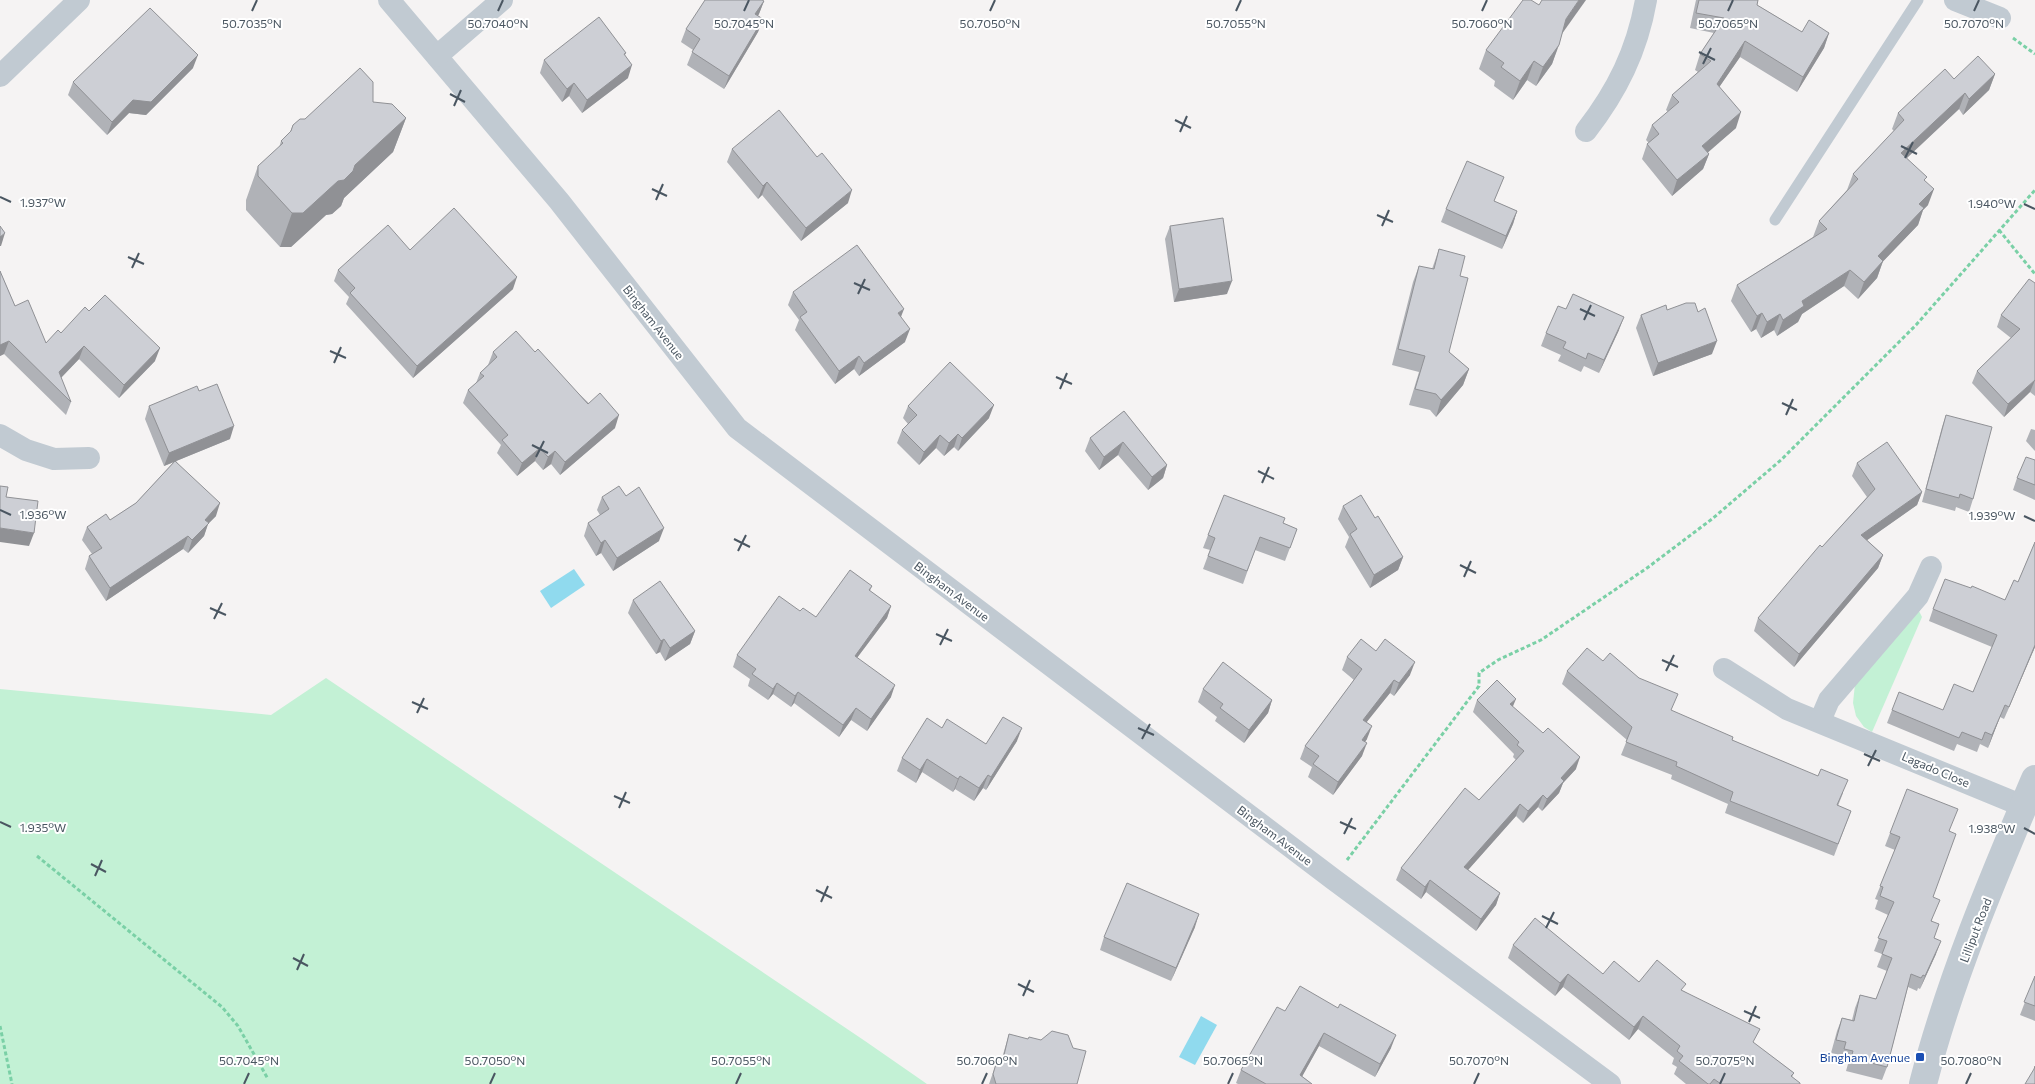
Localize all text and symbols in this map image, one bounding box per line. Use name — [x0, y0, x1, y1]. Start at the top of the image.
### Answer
text: 50.7035°N — [222, 16, 282, 30]
text: 50.7040°N — [467, 16, 529, 30]
text: 50.7045°N — [714, 16, 774, 30]
text: 50.7050°N — [960, 16, 1020, 30]
text: 50.7055°N — [1206, 16, 1266, 30]
text: 50.7060°N — [1451, 16, 1513, 30]
text: 50.7065°N — [1698, 16, 1758, 30]
text: 50.7070°N — [1944, 16, 2004, 30]
text: 1.937°W — [20, 195, 66, 209]
text: 1.940°W — [1968, 196, 2016, 210]
street label: Bingham Avenue — [621, 282, 687, 362]
text: 1.936°W — [20, 507, 67, 521]
text: 1.939°W — [1969, 508, 2016, 522]
street label: Bingham Avenue — [912, 558, 992, 624]
street label: Lagado Close — [1900, 748, 1972, 790]
street label: Bingham Avenue — [1235, 802, 1315, 868]
text: 1.935°W — [20, 820, 66, 834]
text: 1.938°W — [1969, 821, 2016, 835]
street label: Lilliput Road — [1956, 896, 1994, 964]
place label: Bingham Avenue — [1820, 1050, 1910, 1064]
marker: Bingham Avenue — [1914, 1051, 1926, 1063]
text: 50.7045°N — [219, 1053, 279, 1067]
text: 50.7050°N — [465, 1053, 525, 1067]
text: 50.7055°N — [711, 1053, 771, 1067]
text: 50.7060°N — [956, 1053, 1018, 1067]
text: 50.7065°N — [1203, 1053, 1263, 1067]
text: 50.7070°N — [1449, 1053, 1509, 1067]
text: 50.7075°N — [1695, 1053, 1755, 1067]
text: 50.7080°N — [1940, 1053, 2002, 1067]

